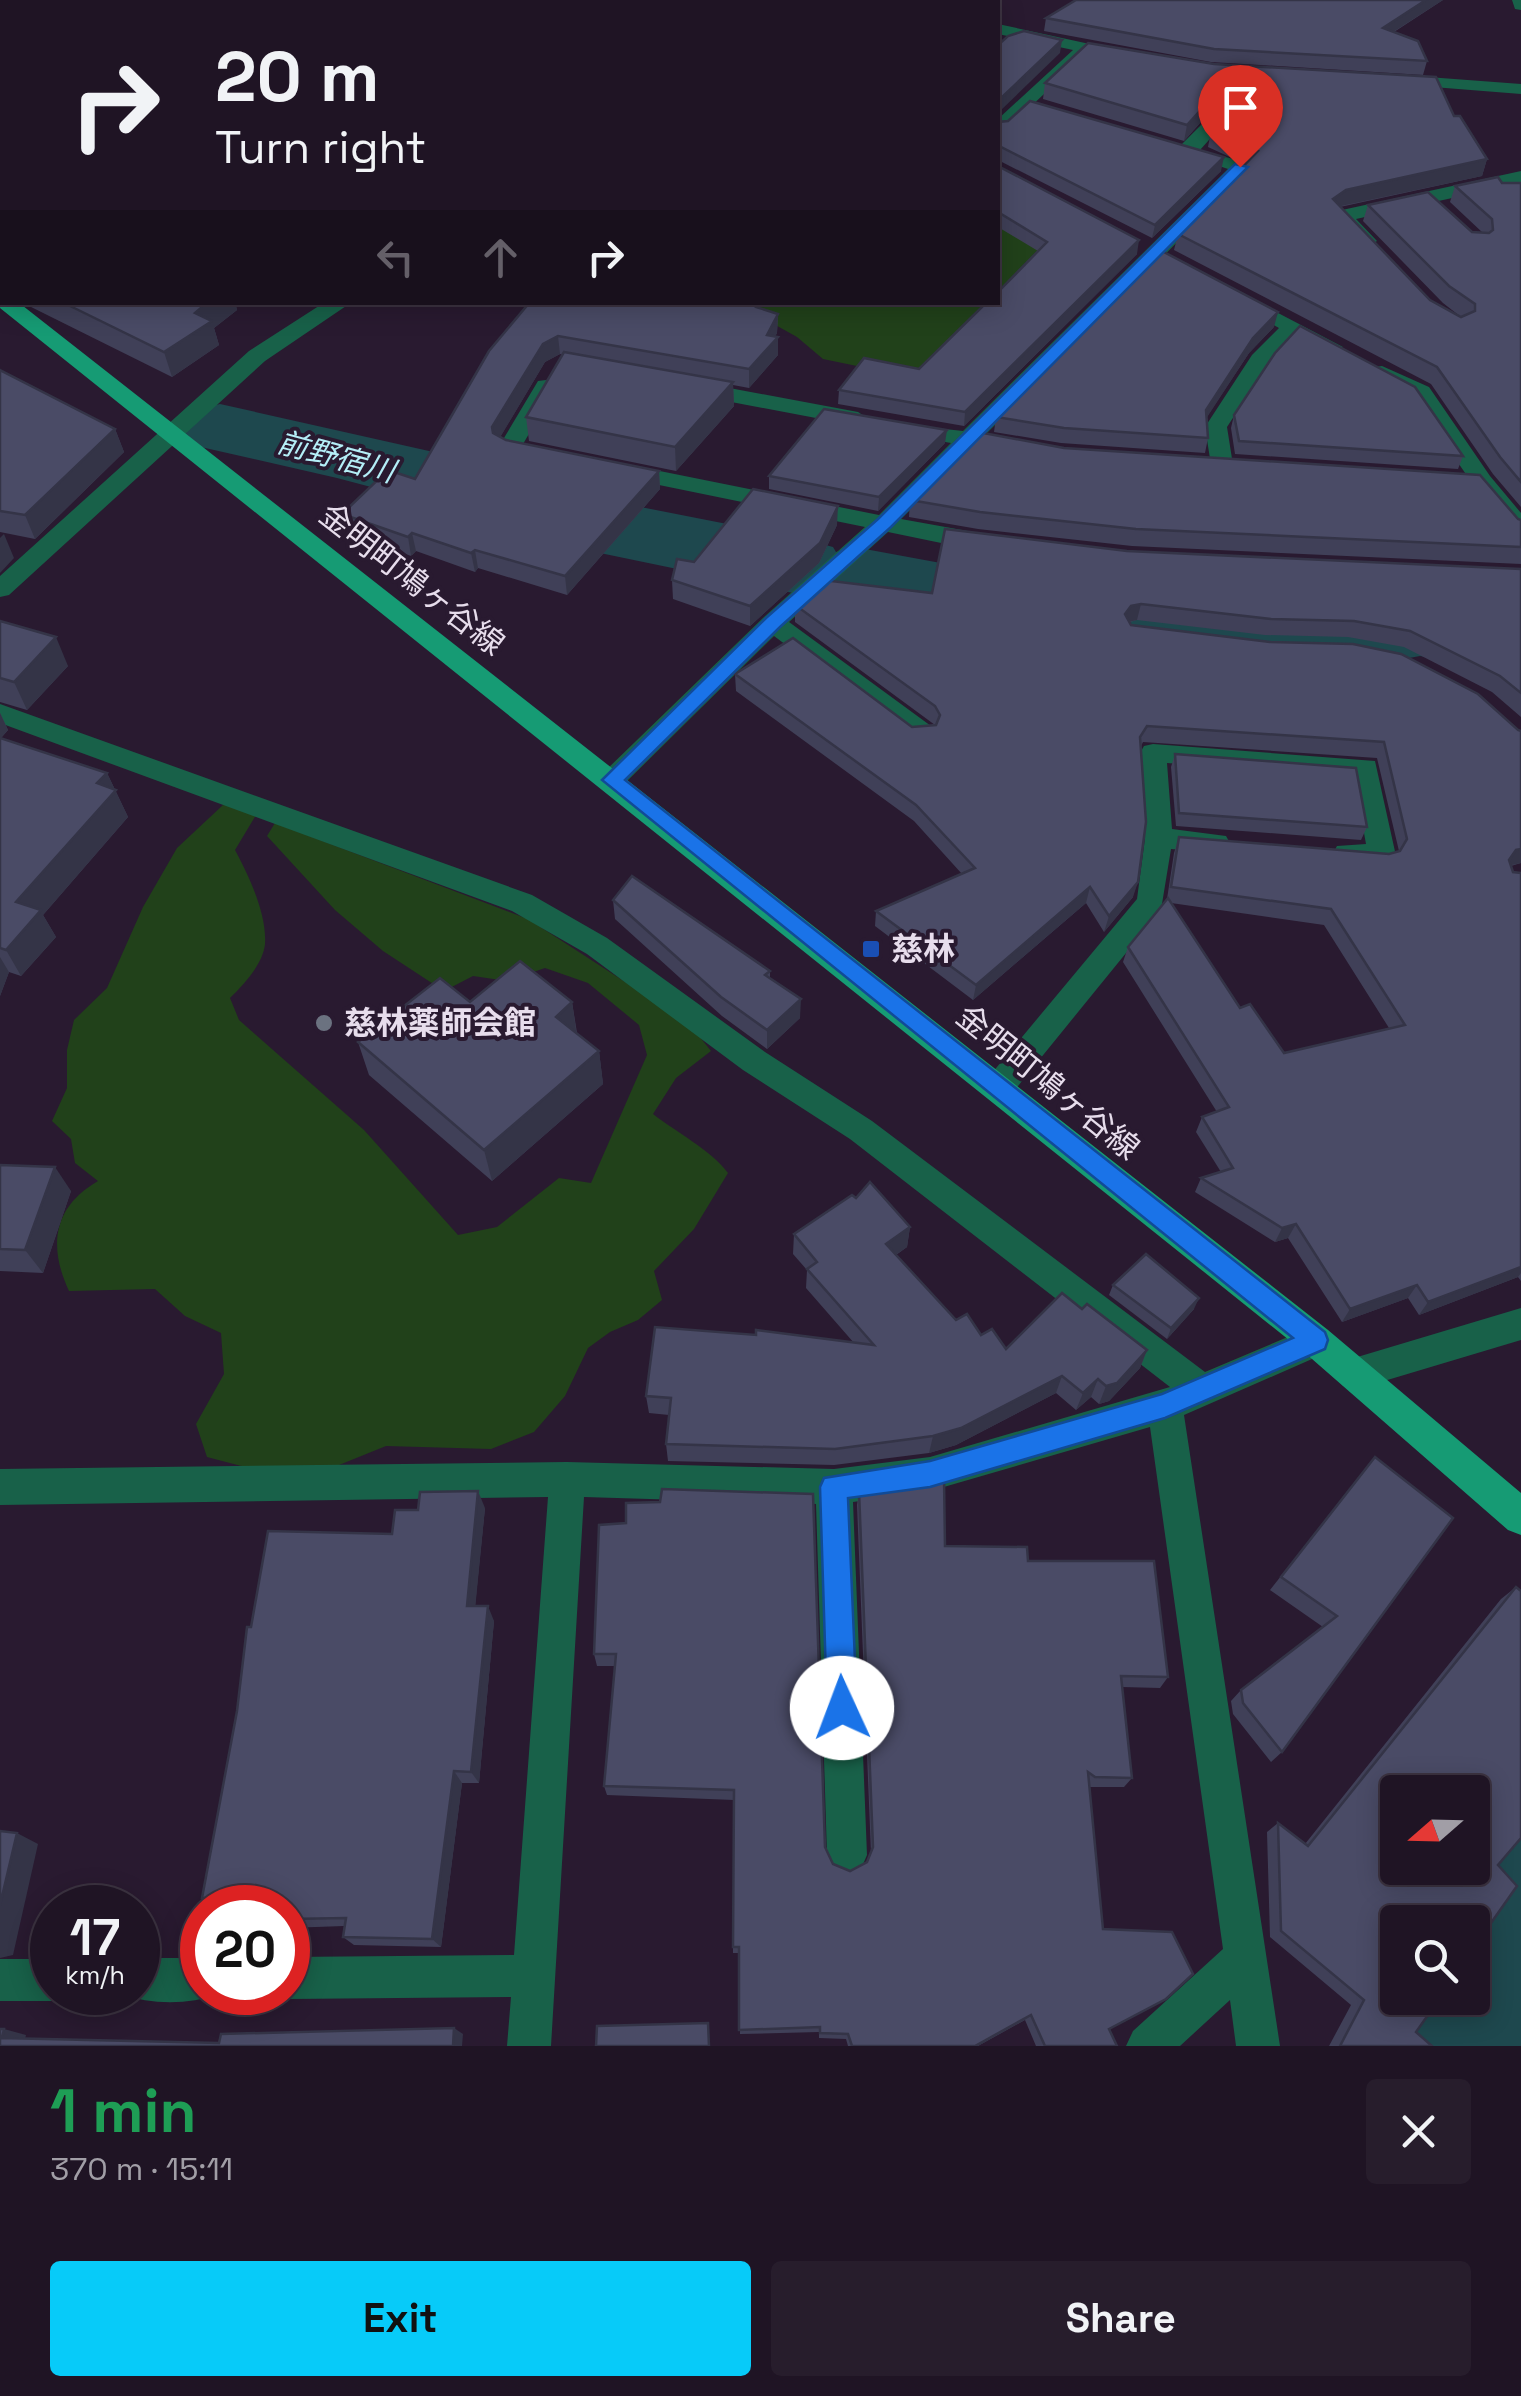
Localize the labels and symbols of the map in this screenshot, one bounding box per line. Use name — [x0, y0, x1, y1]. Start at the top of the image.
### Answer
pin — [1198, 65, 1283, 168]
water label: 前野宿川 — [273, 422, 402, 492]
street label: 金明町鳩ヶ谷線 — [311, 494, 513, 664]
place label: 慈林 — [891, 929, 955, 969]
marker: 慈林 — [860, 938, 882, 960]
street label: 金明町鳩ヶ谷線 — [948, 996, 1148, 1168]
place label: 慈林薬師会館 — [344, 1003, 536, 1043]
marker: 慈林薬師会館 — [313, 1012, 335, 1034]
position arrow — [790, 1656, 894, 1760]
north arrow — [1380, 1775, 1490, 1885]
speed limit sign: 20 — [180, 1885, 310, 2015]

